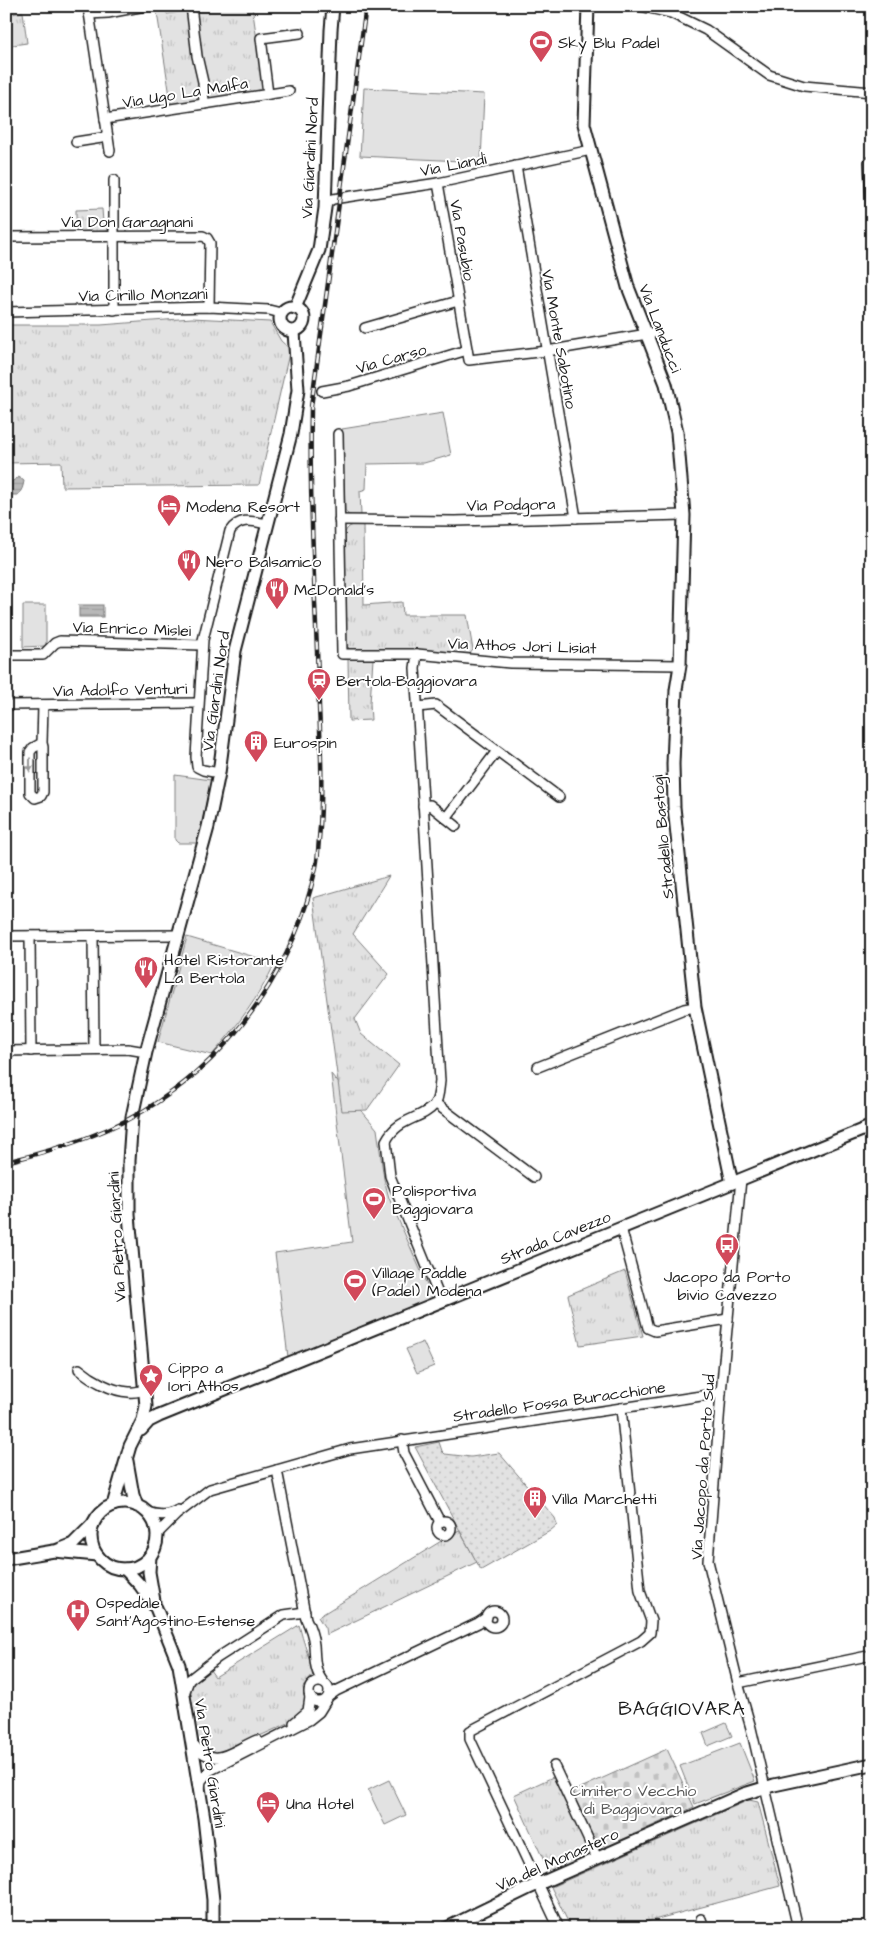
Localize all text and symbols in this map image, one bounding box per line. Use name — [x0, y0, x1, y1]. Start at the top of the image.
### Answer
sports icon: Sky Blu Padel — [528, 29, 554, 63]
place label: Sky Blu Padel — [558, 32, 659, 55]
street label: Via Ugo La Malfa — [121, 72, 250, 115]
street label: Via Giardini Nord — [296, 97, 324, 219]
street label: Via Liandi — [418, 148, 489, 182]
street label: Via Pasubio — [444, 198, 480, 282]
street label: Via Don Garagnani — [61, 211, 193, 234]
street label: Via Monte Sabotino — [536, 268, 582, 411]
street label: Via Landucci — [633, 281, 687, 376]
street label: Via Cirillo Monzani — [78, 283, 208, 307]
street label: Via Carso — [353, 338, 429, 380]
hotel icon: Modena Resort — [156, 493, 182, 527]
street label: Via Podgora — [467, 493, 556, 518]
place label: Modena Resort — [186, 496, 301, 518]
restaurant icon: Nero Balsamico — [176, 548, 202, 582]
place label: Nero Balsamico — [206, 551, 321, 573]
restaurant icon: McDonald's — [264, 576, 290, 610]
place label: McDonald's — [294, 579, 374, 601]
street label: Via Enrico Mislei — [72, 616, 192, 642]
street label: Via Giardini Nord — [197, 630, 235, 753]
street label: Via Athos Jori Lisiat — [447, 632, 597, 660]
station icon: Bertola-Baggiovara — [306, 667, 332, 701]
place label: Bertola-Baggiovara — [336, 670, 477, 693]
street label: Via Adolfo Venturi — [53, 678, 188, 702]
building icon: Eurospin — [243, 729, 269, 763]
place label: Eurospin — [274, 732, 337, 754]
one-way arrow — [26, 757, 34, 773]
street label: Stradello Bastogi — [647, 773, 680, 900]
place label: Hotel Ristorante La Bertola — [164, 949, 285, 989]
restaurant icon: Hotel Ristorante La Bertola — [133, 955, 159, 989]
street label: Via Pietro Giardini — [103, 1171, 131, 1303]
place label: Polisportiva Baggiovara — [392, 1180, 476, 1221]
sports icon: Polisportiva Baggiovara — [361, 1186, 387, 1220]
street label: Strada Cavezzo — [497, 1206, 614, 1270]
bus stop icon: Jacopo da Porto bivio Cavezzo — [714, 1232, 740, 1266]
place label: Village Paddle (Padel) Modena — [372, 1262, 482, 1302]
place label: Jacopo da Porto bivio Cavezzo — [664, 1266, 790, 1306]
sports icon: Village Paddle (Padel) Modena — [342, 1268, 368, 1302]
place label: Cippo a Iori Athos — [168, 1357, 239, 1397]
place icon: Cippo a Iori Athos — [138, 1363, 164, 1397]
street label: Via Jacopo da Porto Sud — [686, 1373, 720, 1561]
street label: Stradello Fossa Buracchione — [451, 1376, 667, 1428]
building icon: Villa Marchetti — [522, 1485, 548, 1519]
place label: Villa Marchetti — [552, 1488, 657, 1510]
place label: Ospedale Sant’Agostino–Estense — [96, 1592, 256, 1633]
hospital icon: Ospedale Sant’Agostino–Estense — [65, 1598, 91, 1632]
district label: BAGGIOVARA — [618, 1696, 746, 1723]
street label: Via Pietro Giardini — [189, 1697, 231, 1830]
park label: Cimitero Vecchio di Baggiovara — [570, 1780, 696, 1821]
hotel icon: Una Hotel — [255, 1790, 281, 1824]
place label: Una Hotel — [286, 1793, 354, 1815]
street label: Via del Monastero — [493, 1823, 622, 1897]

